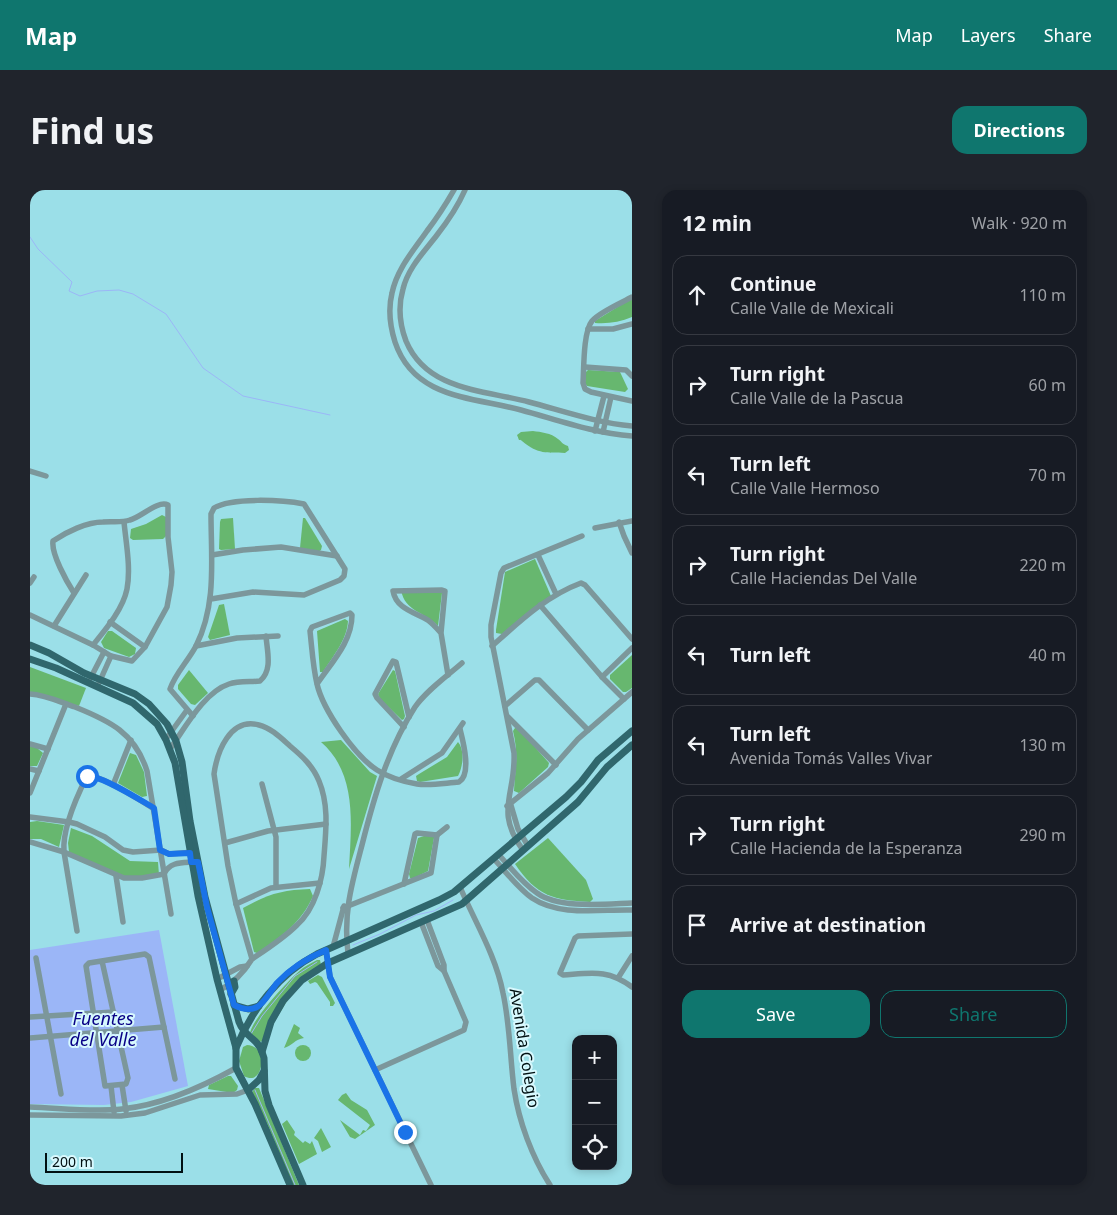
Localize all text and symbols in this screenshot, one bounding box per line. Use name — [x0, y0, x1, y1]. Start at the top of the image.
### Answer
text: Map — [25, 19, 77, 52]
text: Map — [895, 23, 933, 47]
text: Layers — [961, 23, 1016, 47]
text: Share — [1044, 23, 1092, 47]
button: Directions — [952, 106, 1087, 154]
text: Find us — [30, 107, 154, 154]
text: 12 min — [682, 209, 752, 237]
text: Walk · 920 m — [972, 212, 1067, 234]
text: Continue — [730, 271, 816, 297]
icon: ahead — [683, 281, 711, 309]
text: 110 m — [1019, 284, 1066, 306]
text: Calle Valle de Mexicali — [730, 297, 894, 319]
text: Turn right — [730, 361, 825, 387]
icon: right — [683, 371, 711, 399]
text: 60 m — [1029, 374, 1066, 396]
text: Calle Valle de la Pascua — [730, 387, 903, 409]
text: Turn left — [730, 451, 811, 477]
icon: left — [683, 461, 711, 489]
text: 70 m — [1029, 464, 1066, 486]
text: Calle Valle Hermoso — [730, 477, 880, 499]
text: Turn right — [730, 541, 825, 567]
icon: right — [683, 551, 711, 579]
text: 220 m — [1019, 554, 1066, 576]
text: Calle Haciendas Del Valle — [730, 567, 917, 589]
icon: left — [683, 641, 711, 669]
text: Turn left — [730, 642, 811, 668]
text: 40 m — [1029, 644, 1066, 666]
text: Turn left — [730, 721, 811, 747]
icon: left — [683, 731, 711, 759]
text: 130 m — [1019, 734, 1066, 756]
text: Avenida Tomás Valles Vivar — [730, 747, 932, 769]
route start — [76, 765, 99, 788]
text: Turn right — [730, 811, 825, 837]
icon: right — [683, 821, 711, 849]
text: 290 m — [1019, 824, 1066, 846]
text: Calle Hacienda de la Esperanza — [730, 837, 962, 859]
icon: arrive — [683, 911, 711, 939]
text: Arrive at destination — [730, 912, 926, 938]
street label: Avenida Colegio — [505, 987, 545, 1109]
button: Save — [682, 990, 870, 1038]
button: Share — [880, 990, 1067, 1038]
water label: Fuentes del Valle — [70, 1006, 136, 1051]
map controls — [572, 1035, 617, 1170]
button: + — [572, 1035, 617, 1080]
button: − — [572, 1080, 617, 1125]
route end — [394, 1121, 417, 1144]
button: locate — [572, 1125, 617, 1170]
scale bar — [45, 1150, 182, 1173]
text: 200 m — [52, 1152, 93, 1171]

